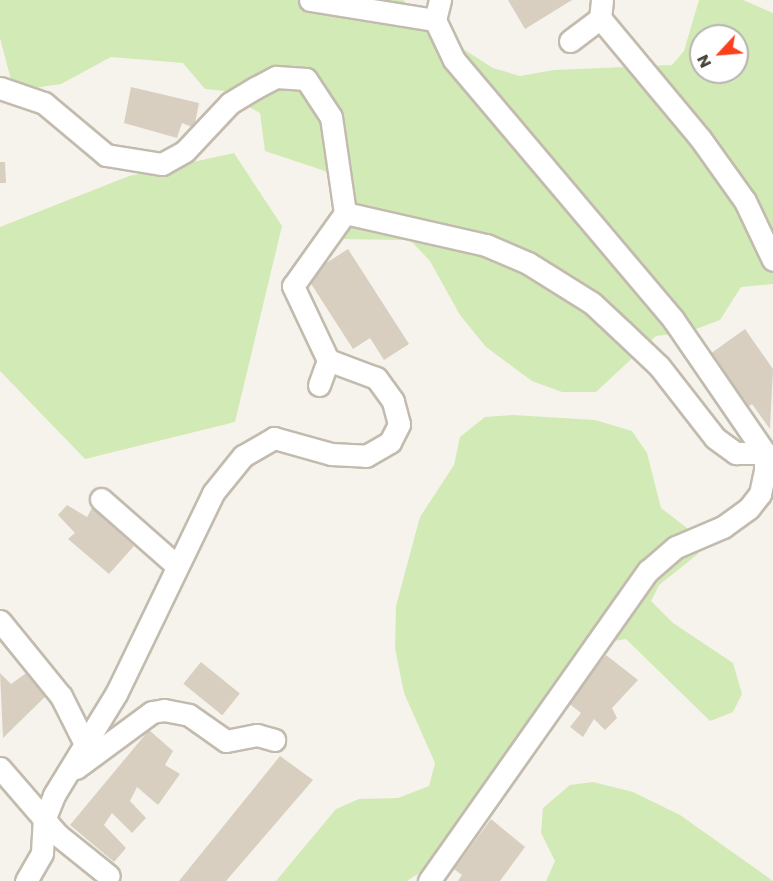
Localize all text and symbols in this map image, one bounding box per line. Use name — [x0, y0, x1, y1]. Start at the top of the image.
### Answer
north arrow — [689, 24, 749, 84]
text: N — [691, 51, 717, 72]

